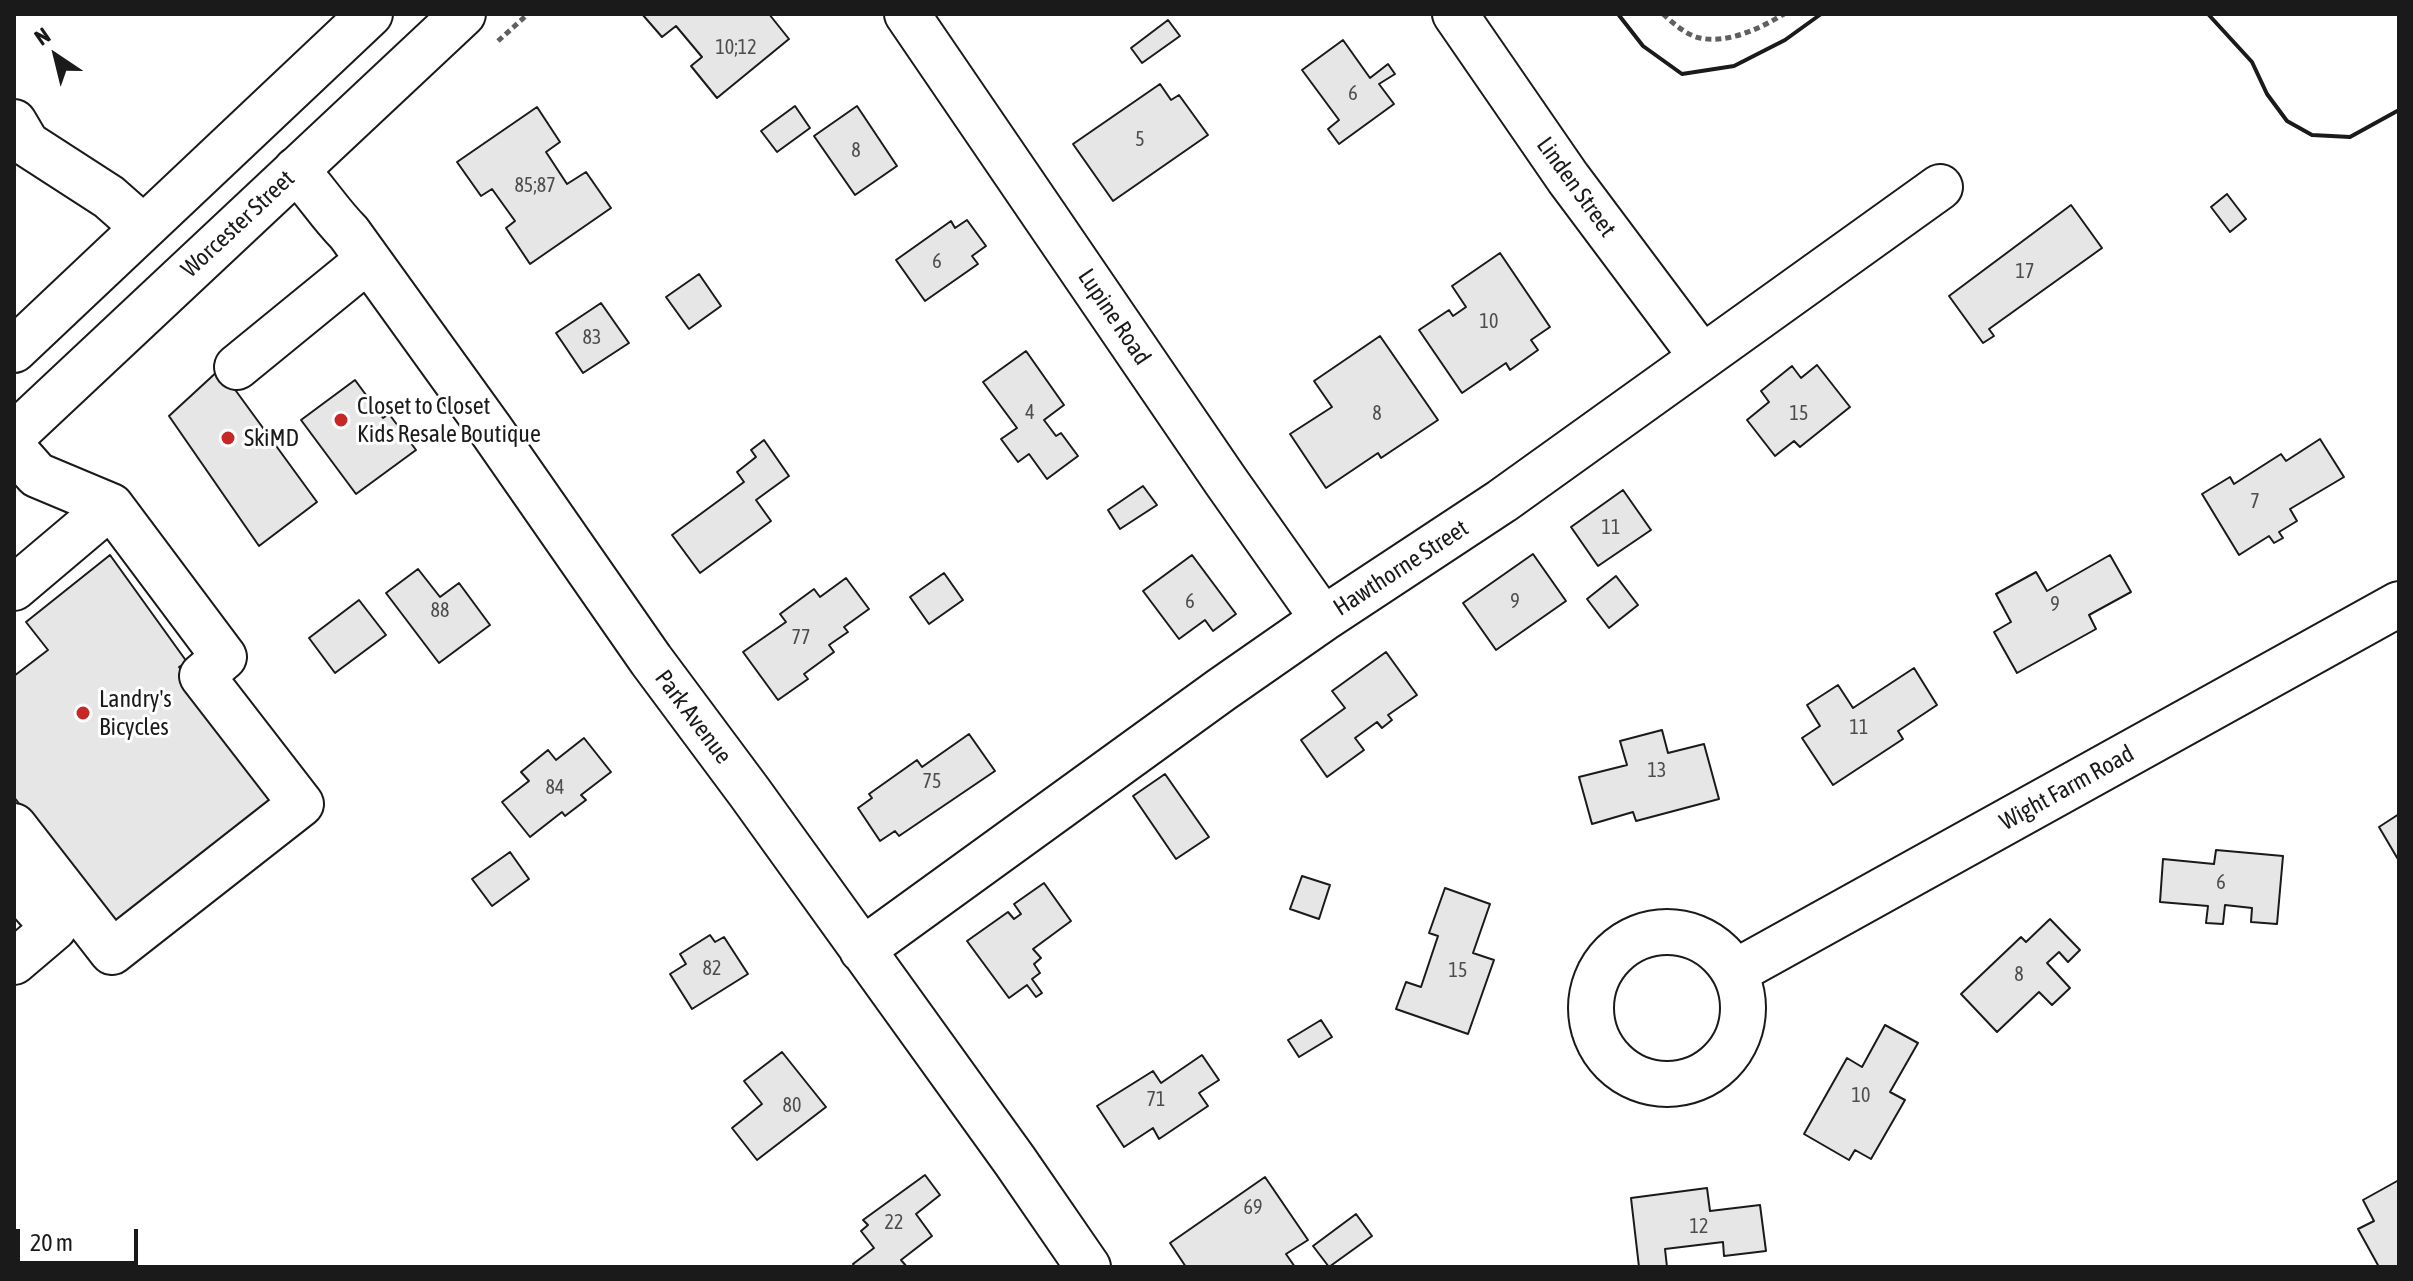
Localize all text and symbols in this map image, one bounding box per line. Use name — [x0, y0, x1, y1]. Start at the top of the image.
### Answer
north arrow — [16, 16, 96, 96]
text: N — [29, 22, 55, 51]
house number: 10;12 — [715, 36, 757, 60]
house number: 6 — [1348, 82, 1358, 106]
house number: 5 — [1135, 128, 1145, 152]
street label: Linden Street — [1530, 131, 1622, 243]
house number: 8 — [851, 139, 861, 163]
street label: Worcester Street — [176, 164, 300, 284]
house number: 85;87 — [514, 174, 556, 198]
house number: 6 — [932, 250, 942, 274]
house number: 17 — [2016, 260, 2034, 284]
street label: Lupine Road — [1071, 264, 1157, 370]
house number: 10 — [1480, 310, 1498, 334]
house number: 83 — [583, 326, 601, 350]
place label: Closet to Closet Kids Resale Boutique — [357, 392, 541, 448]
house number: 4 — [1025, 401, 1035, 425]
house number: 8 — [1372, 402, 1382, 426]
house number: 15 — [1790, 402, 1808, 426]
marker: Closet to Closet Kids Resale Boutique — [332, 411, 350, 429]
place label: SkiMD — [244, 424, 299, 452]
marker: SkiMD — [219, 429, 237, 447]
house number: 7 — [2250, 490, 2260, 514]
street label: Hawthorne Street — [1328, 514, 1474, 622]
house number: 11 — [1602, 516, 1620, 540]
house number: 6 — [1185, 590, 1195, 614]
house number: 9 — [1510, 590, 1520, 614]
house number: 9 — [2050, 593, 2060, 617]
house number: 88 — [431, 599, 449, 623]
house number: 77 — [792, 626, 810, 650]
street label: Park Avenue — [648, 664, 738, 770]
place label: Landry's Bicycles — [99, 685, 172, 741]
marker: Landry's Bicycles — [74, 704, 92, 722]
house number: 11 — [1850, 716, 1868, 740]
street label: Wight Farm Road — [1995, 739, 2139, 837]
house number: 13 — [1648, 759, 1666, 783]
house number: 75 — [923, 770, 941, 794]
house number: 84 — [546, 776, 564, 800]
house number: 6 — [2216, 871, 2226, 895]
house number: 82 — [703, 957, 721, 981]
house number: 15 — [1449, 959, 1467, 983]
house number: 8 — [2014, 963, 2024, 987]
house number: 10 — [1852, 1084, 1870, 1108]
house number: 71 — [1147, 1088, 1165, 1112]
house number: 80 — [783, 1094, 801, 1118]
house number: 69 — [1244, 1196, 1262, 1220]
house number: 22 — [885, 1211, 903, 1235]
scale bar — [20, 1213, 142, 1263]
house number: 12 — [1690, 1215, 1708, 1239]
text: 20 m — [30, 1229, 73, 1256]

